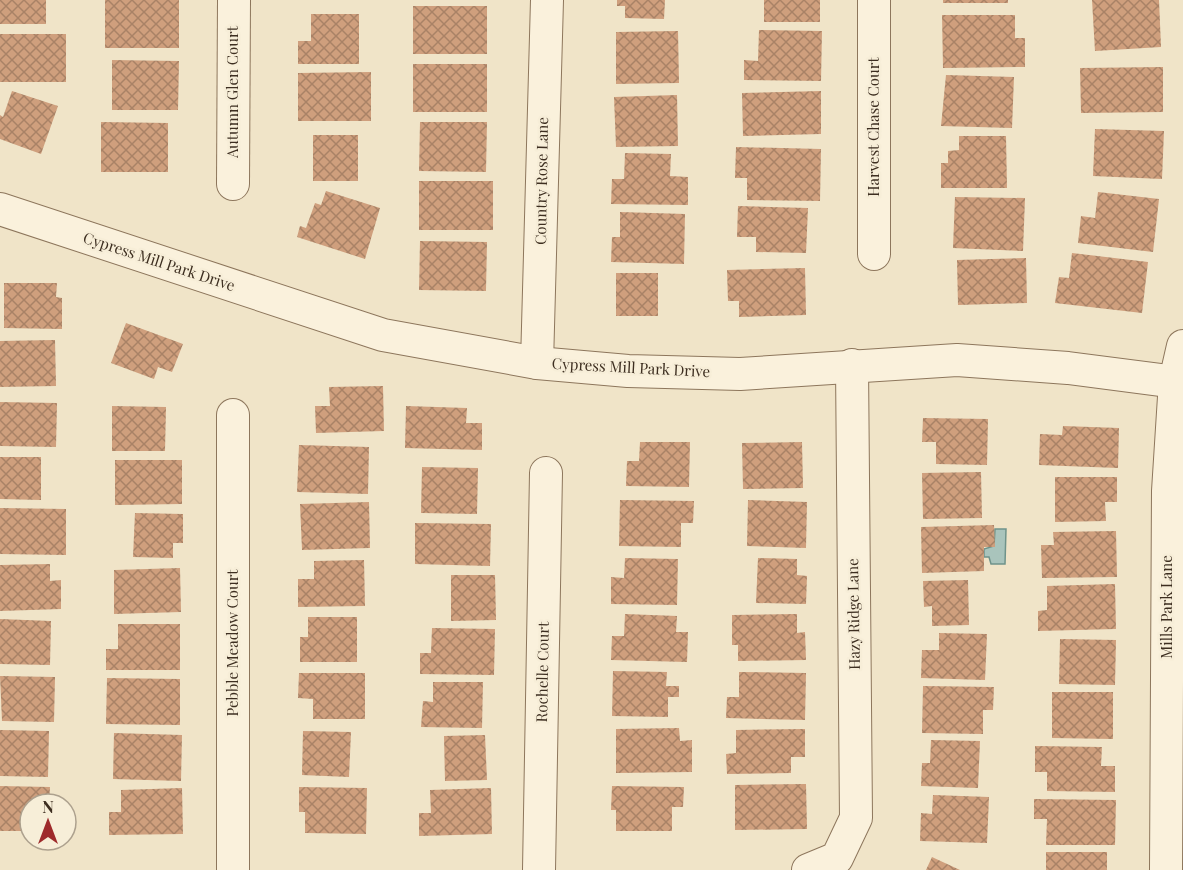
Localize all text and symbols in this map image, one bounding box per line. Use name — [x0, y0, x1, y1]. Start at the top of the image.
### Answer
street label: Autumn Glen Court — [222, 25, 242, 159]
street label: Harvest Chase Court — [863, 57, 883, 197]
street label: Country Rose Lane — [530, 117, 552, 245]
street label: Cypress Mill Park Drive — [81, 227, 238, 295]
street label: Cypress Mill Park Drive — [551, 353, 711, 381]
street label: Mills Park Lane — [1156, 555, 1176, 659]
street label: Hazy Ridge Lane — [842, 558, 864, 670]
street label: Pebble Meadow Court — [222, 569, 242, 717]
street label: Rochelle Court — [531, 621, 553, 722]
north arrow — [18, 792, 78, 852]
text: N — [42, 796, 54, 817]

